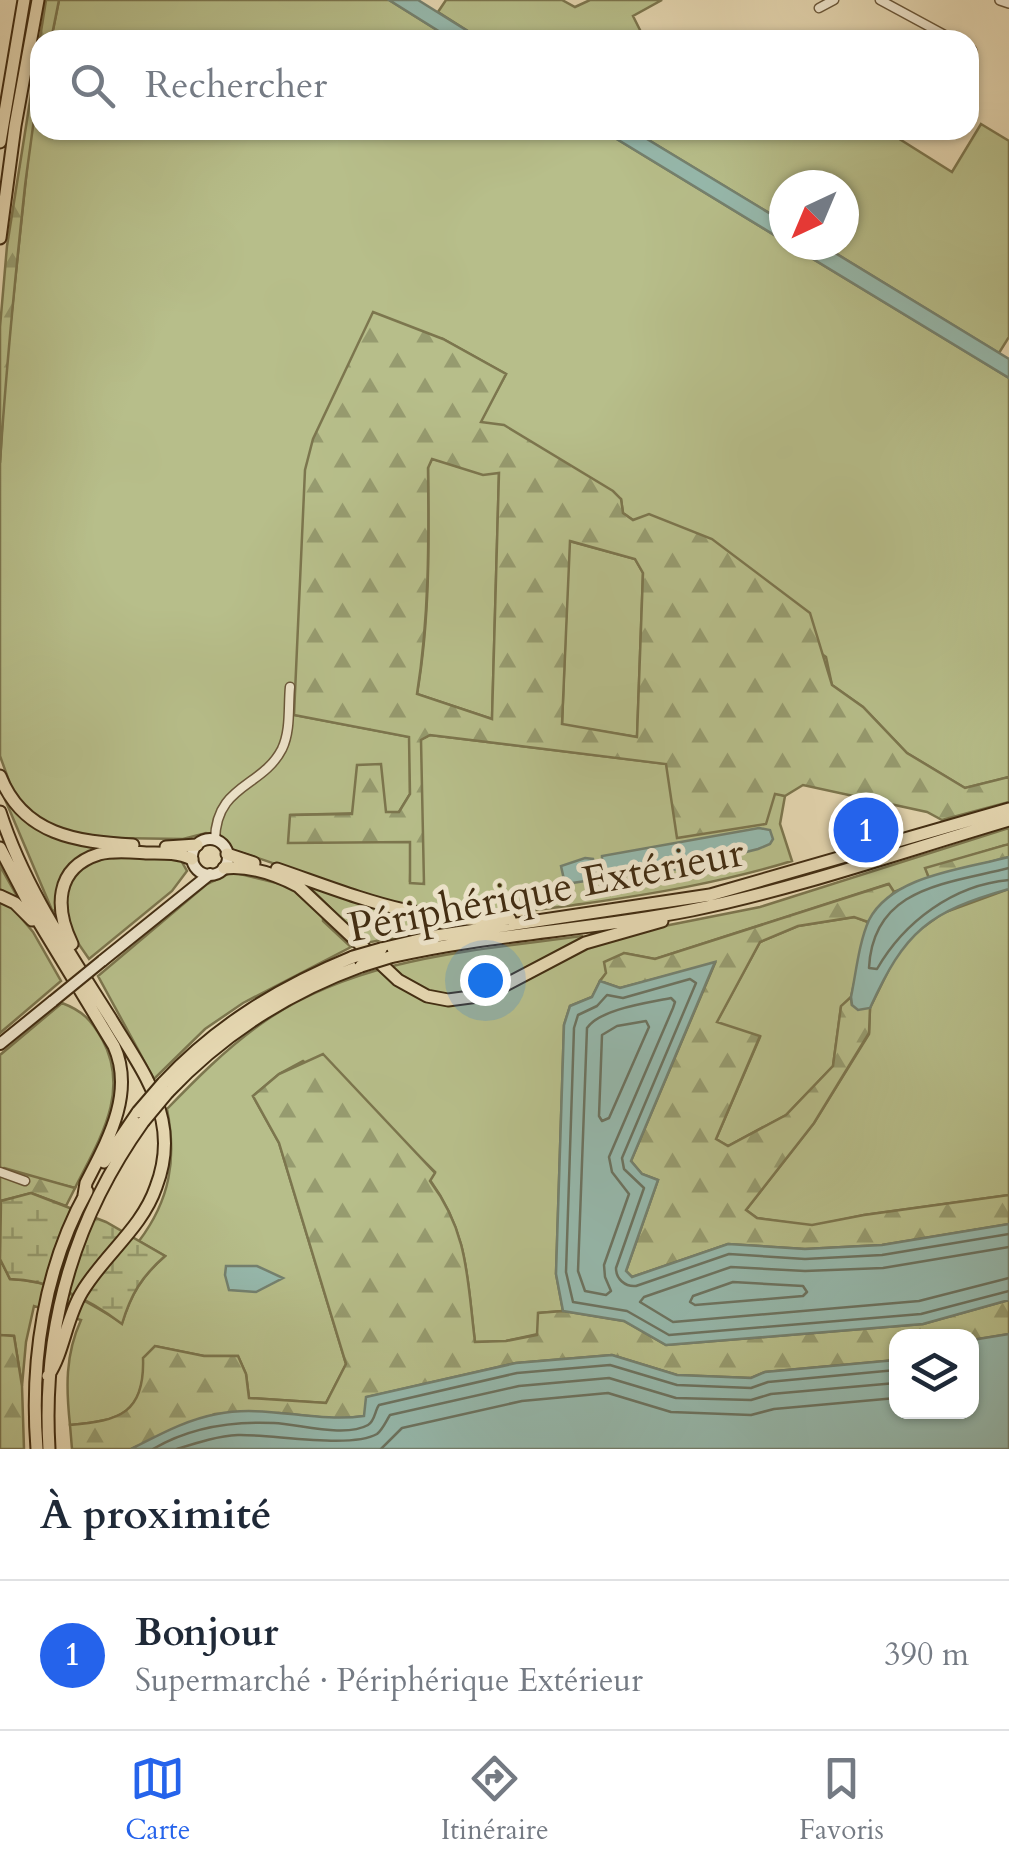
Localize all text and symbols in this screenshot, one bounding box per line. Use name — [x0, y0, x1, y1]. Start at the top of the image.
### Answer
search box — [30, 30, 979, 140]
icon: search — [65, 58, 120, 113]
text: Rechercher — [145, 59, 327, 111]
north arrow — [769, 170, 859, 260]
pin: 1 — [834, 792, 898, 868]
street label: Périphérique Extérieur — [343, 824, 750, 956]
your location — [460, 955, 511, 1006]
map controls — [889, 1329, 979, 1419]
button: layers — [889, 1329, 979, 1419]
text: À proximité — [40, 1486, 272, 1543]
text: Bonjour — [135, 1607, 278, 1659]
text: 1 — [64, 1633, 81, 1677]
text: 390 m — [884, 1633, 969, 1677]
text: Supermarché · Périphérique Extérieur — [135, 1659, 643, 1703]
tab: Carte — [125, 1751, 190, 1849]
tab: Itinéraire — [441, 1751, 549, 1849]
tab: Favoris — [799, 1751, 884, 1849]

